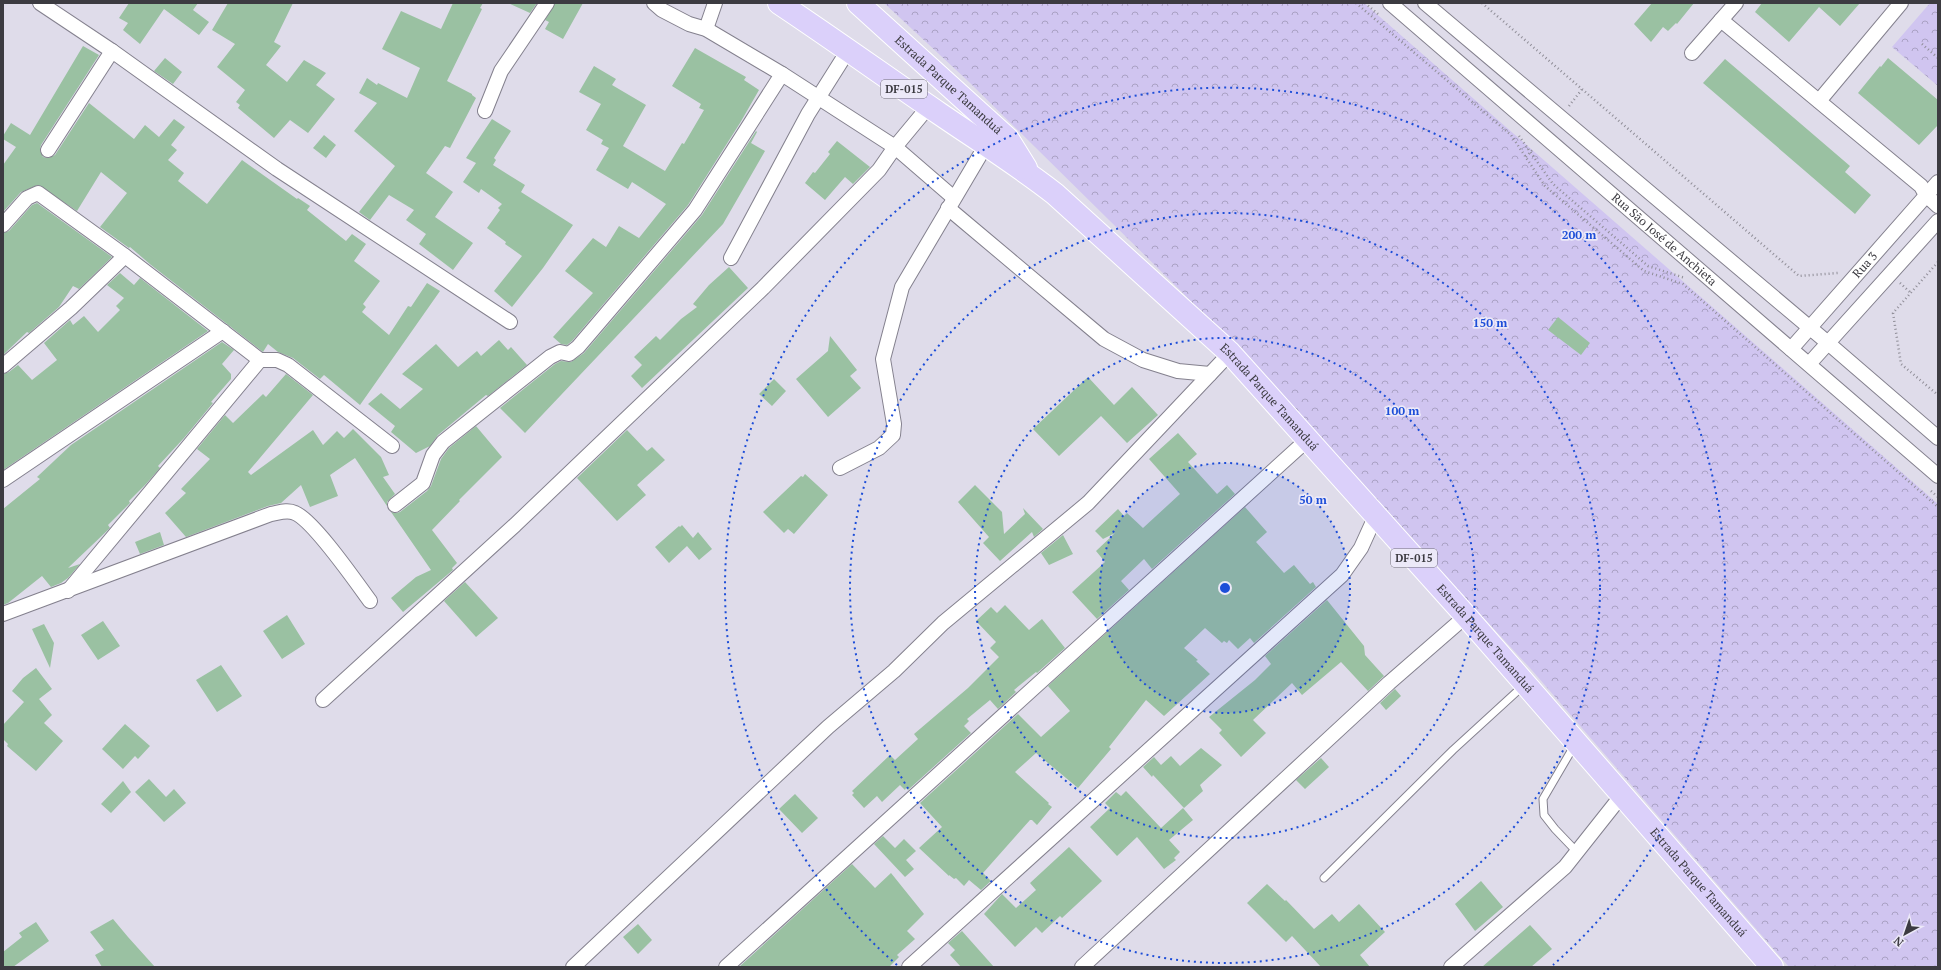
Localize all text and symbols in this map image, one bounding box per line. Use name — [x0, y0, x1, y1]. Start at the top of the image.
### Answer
street label: Estrada Parque Tamanduá — [892, 32, 1005, 137]
road number: DF-015 — [881, 80, 927, 98]
street label: Rua São José de Anchieta — [1609, 190, 1720, 289]
text: 200 m — [1562, 227, 1596, 242]
street label: Rua 3 — [1849, 248, 1880, 281]
text: 150 m — [1473, 315, 1507, 330]
street label: Estrada Parque Tamanduá — [1217, 340, 1322, 453]
text: 100 m — [1385, 403, 1419, 418]
text: 50 m — [1299, 492, 1327, 507]
road number: DF-015 — [1391, 549, 1437, 567]
centre of rings — [1218, 581, 1232, 595]
street label: Estrada Parque Tamanduá — [1434, 581, 1537, 695]
street label: Estrada Parque Tamanduá — [1647, 825, 1750, 940]
north arrow — [1885, 914, 1925, 954]
text: N — [1890, 933, 1906, 950]

